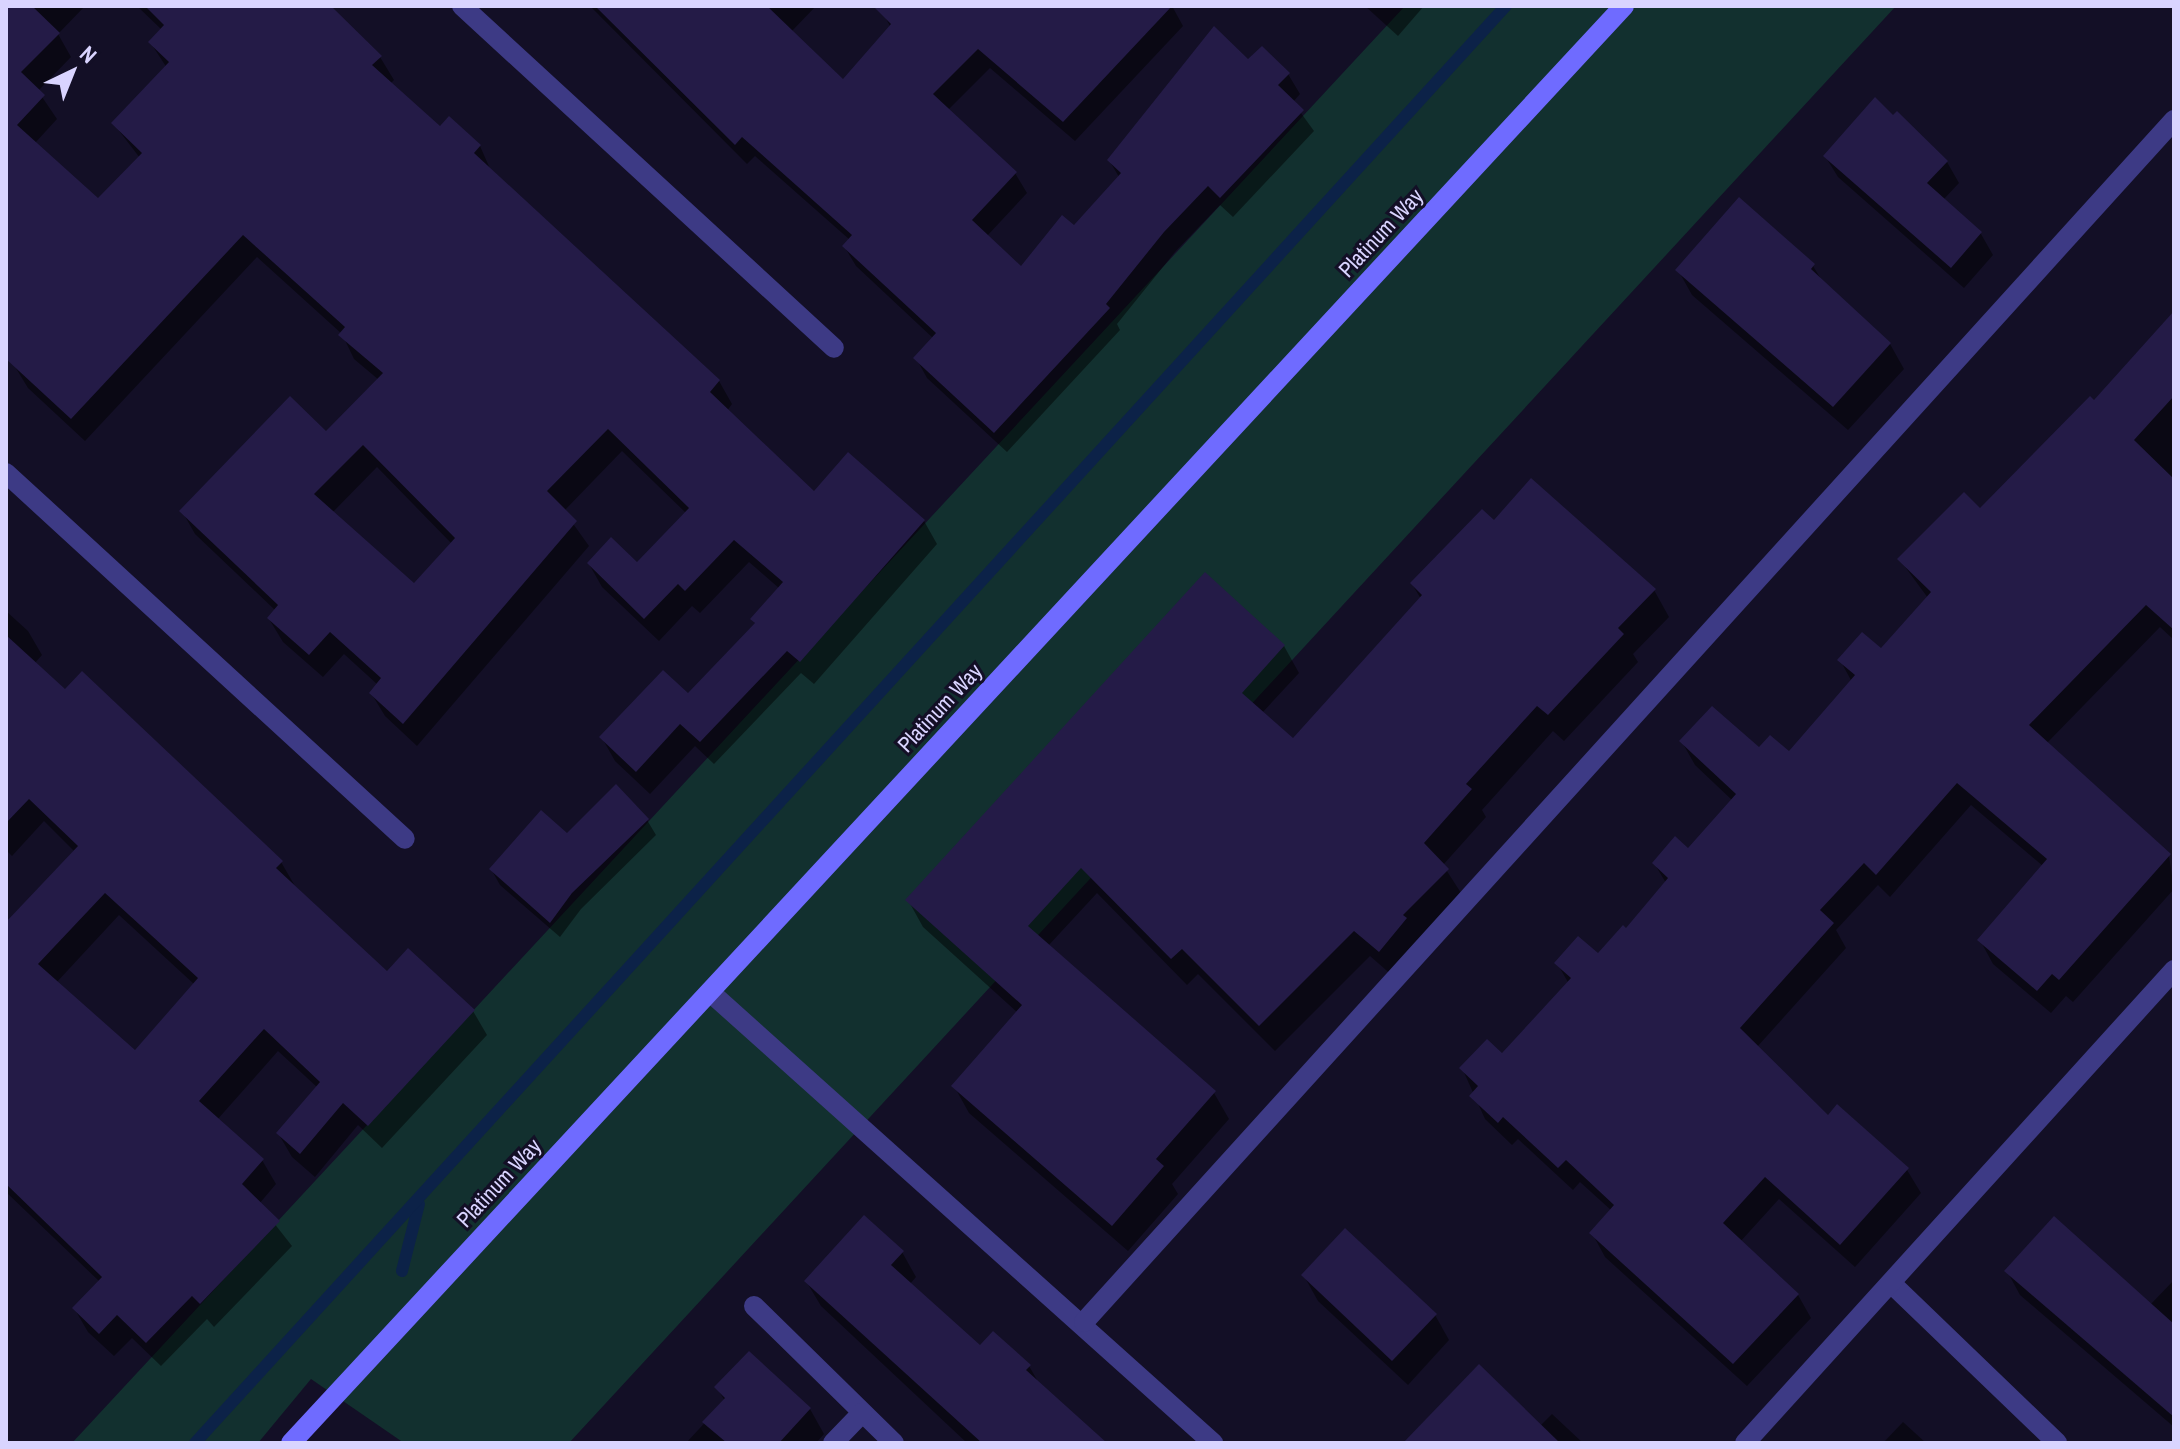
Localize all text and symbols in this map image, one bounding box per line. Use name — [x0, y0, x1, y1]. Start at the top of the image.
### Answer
north arrow — [32, 32, 112, 112]
text: N — [73, 39, 103, 70]
street label: Platinum Way — [1333, 183, 1429, 283]
street label: Platinum Way — [892, 658, 988, 758]
street label: Platinum Way — [451, 1133, 547, 1233]

